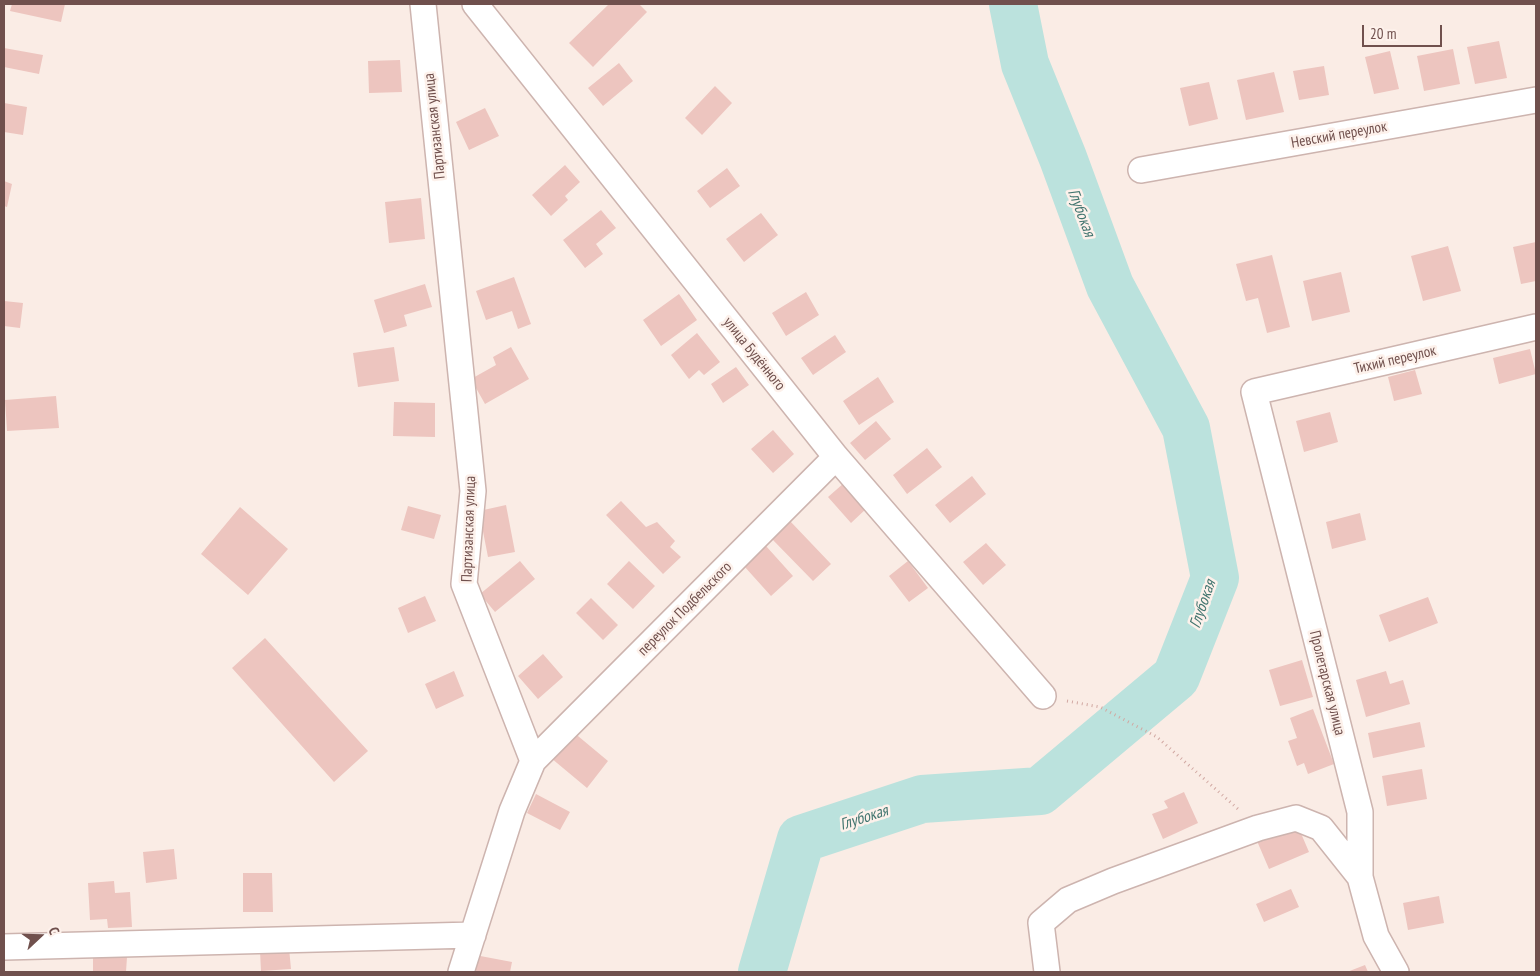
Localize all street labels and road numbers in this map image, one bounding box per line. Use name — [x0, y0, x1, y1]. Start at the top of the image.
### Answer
street label: Партизанская улица — [420, 72, 450, 180]
street label: Невский переулок — [1290, 118, 1388, 152]
street label: улица Будённого — [719, 314, 789, 394]
street label: Тихий переулок — [1352, 342, 1438, 378]
street label: Партизанская улица — [458, 476, 480, 582]
street label: переулок Подбельского — [634, 558, 736, 660]
street label: Пролетарская улица — [1305, 629, 1349, 737]

